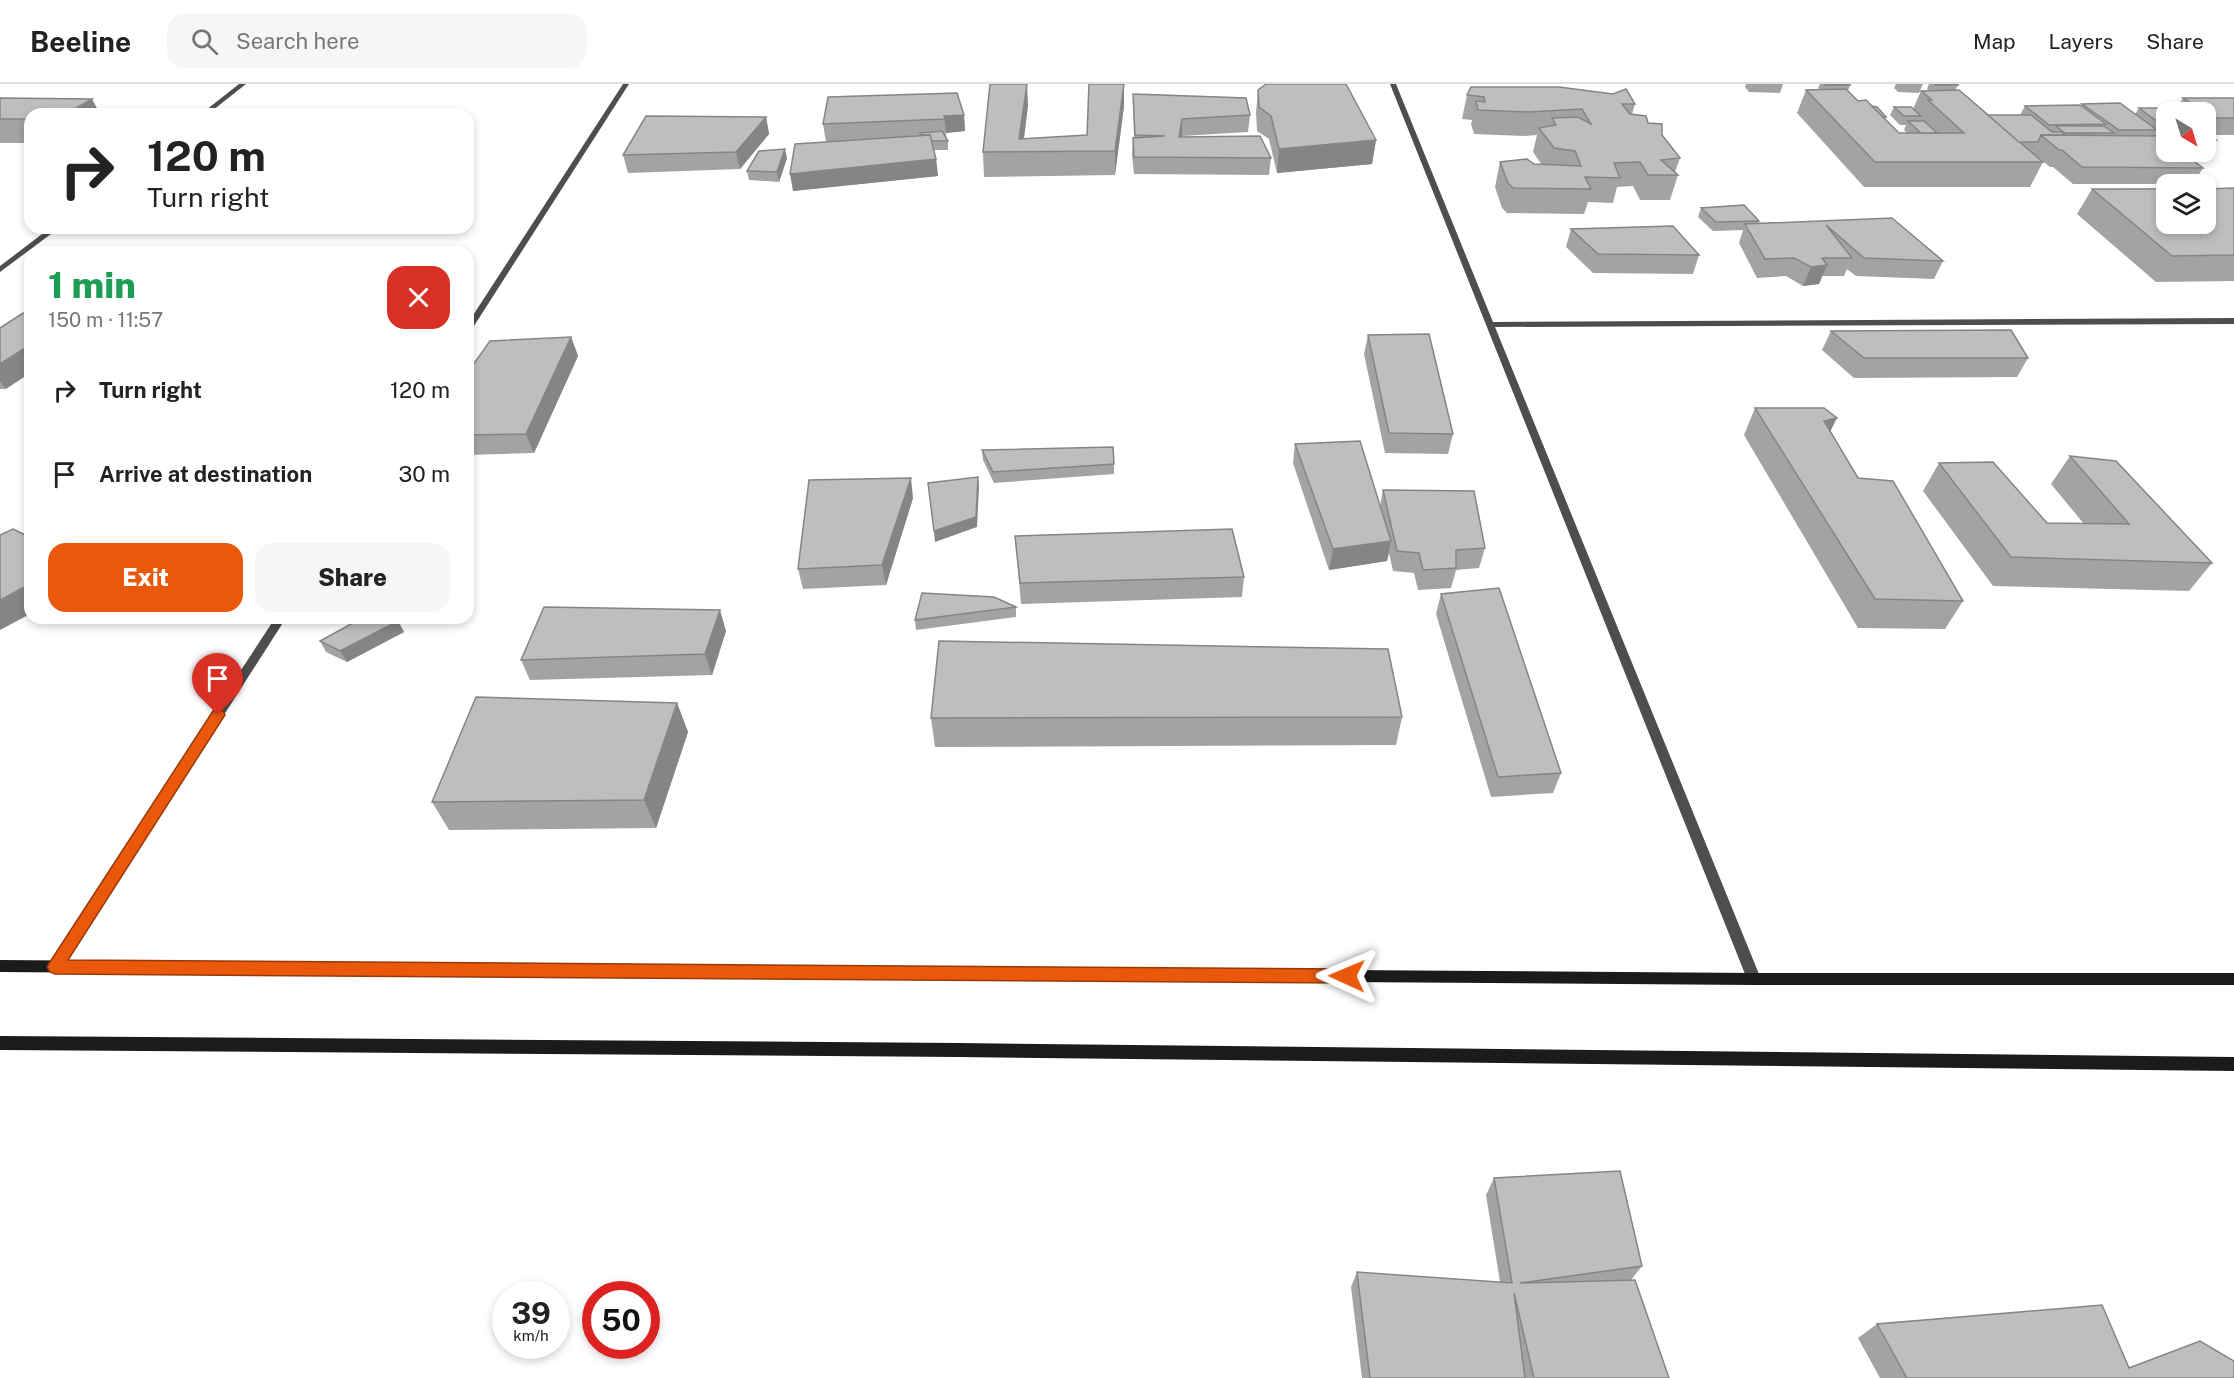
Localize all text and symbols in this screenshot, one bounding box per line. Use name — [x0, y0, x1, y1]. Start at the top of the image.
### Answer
search box — [167, 14, 587, 68]
text: Beeline — [30, 25, 131, 58]
icon: search — [188, 25, 221, 58]
text: Search here — [236, 28, 360, 54]
text: Map — [1973, 29, 2016, 54]
text: Layers — [2049, 29, 2113, 54]
text: Share — [2146, 29, 2204, 54]
north arrow — [2156, 102, 2216, 162]
map controls — [2156, 102, 2216, 234]
text: 120 m — [147, 131, 266, 180]
icon: right — [48, 132, 126, 210]
button: layers — [2156, 174, 2216, 234]
text: Turn right — [147, 181, 270, 213]
text: 1 min — [48, 264, 136, 306]
button: close — [387, 266, 450, 329]
text: 150 m · 11:57 — [48, 308, 163, 332]
icon: right — [48, 374, 81, 407]
text: Turn right — [99, 377, 202, 403]
text: 120 m — [390, 377, 450, 403]
icon: arrive — [48, 458, 81, 491]
text: Arrive at destination — [99, 461, 312, 487]
text: 30 m — [398, 461, 450, 487]
button: Exit — [48, 543, 243, 612]
button: Share — [255, 543, 450, 612]
pin — [192, 653, 243, 715]
icon: arrive — [201, 662, 234, 695]
position arrow — [1315, 944, 1379, 1008]
speed limit sign: 50 — [582, 1281, 660, 1359]
text: 39 — [511, 1295, 551, 1331]
text: km/h — [513, 1327, 549, 1344]

